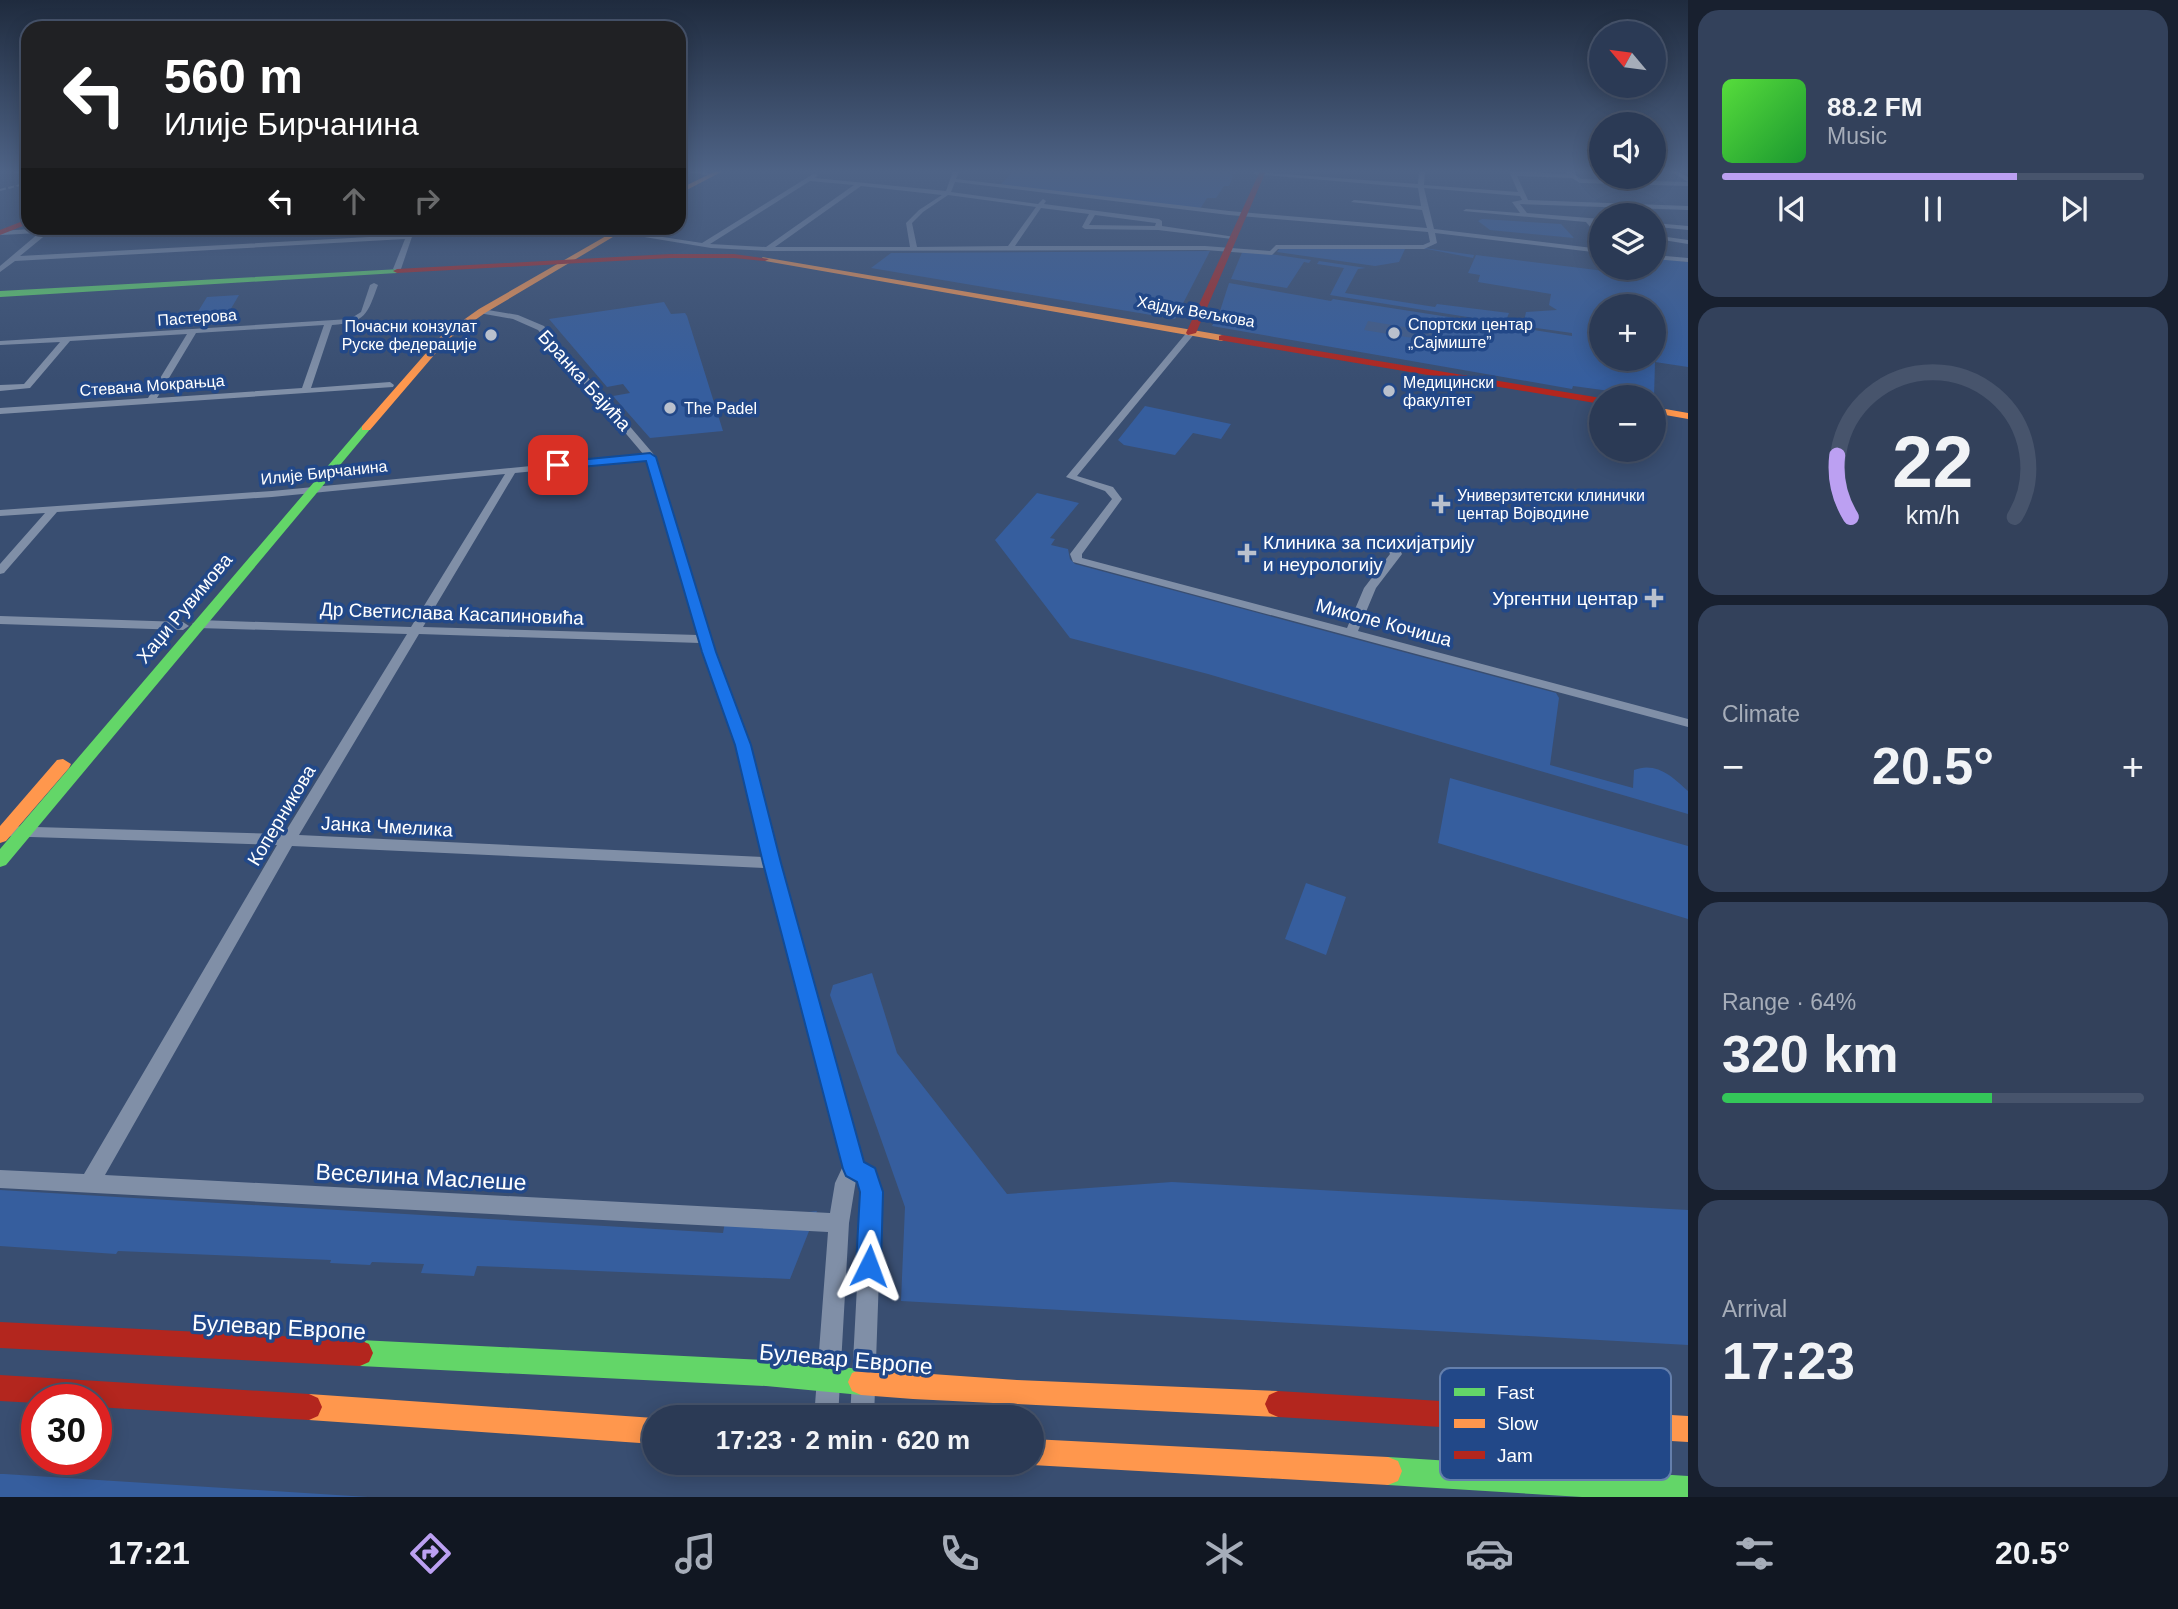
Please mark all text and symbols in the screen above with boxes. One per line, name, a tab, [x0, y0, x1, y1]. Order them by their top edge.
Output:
north arrow	[1589, 21, 1666, 98]
map controls	[1589, 21, 1666, 462]
icon: left	[49, 49, 140, 140]
text: 560 m	[164, 49, 303, 103]
text: 88.2 FM	[1827, 92, 1922, 122]
text: Илије Бирчанина	[164, 106, 419, 142]
button: sound	[1589, 112, 1666, 189]
text: Music	[1827, 123, 1887, 149]
icon: left	[262, 182, 300, 220]
icon: ahead	[335, 182, 373, 220]
icon: right	[408, 182, 446, 220]
icon: previous	[1773, 190, 1811, 228]
icon: pause	[1914, 190, 1952, 228]
icon: next	[2055, 190, 2093, 228]
button: layers	[1589, 203, 1666, 280]
street label: Хајдук Вељкова	[1136, 293, 1256, 330]
button: +	[1589, 294, 1666, 371]
street label: Пастерова	[157, 306, 237, 329]
place label: Спортски центар „Сајмиште”	[1408, 316, 1533, 351]
place label: Почасни конзулат Руске федерације	[342, 318, 478, 353]
marker: Спортски центар „Сајмиште”	[1386, 325, 1402, 341]
street label: Бранка Бајића	[534, 326, 635, 435]
marker: Почасни конзулат Руске федерације	[483, 327, 499, 343]
street label: Стевана Мокрањца	[79, 372, 225, 399]
place label: Медицински факултет	[1403, 374, 1494, 409]
marker: Медицински факултет	[1381, 383, 1397, 399]
button: −	[1589, 385, 1666, 462]
marker: The Padel	[662, 400, 678, 416]
place label: The Padel	[684, 400, 757, 417]
text: 22	[1893, 422, 1973, 503]
pin	[528, 435, 588, 495]
icon: arrive	[539, 446, 577, 484]
street label: Илије Бирчанина	[260, 457, 388, 488]
place label: Универзитетски клинички центар Војводине	[1457, 487, 1645, 522]
marker: Универзитетски клинички центар Војводине	[1431, 494, 1451, 514]
text: km/h	[1906, 501, 1960, 529]
place label: Клиника за психијатрију и неурологију	[1263, 532, 1475, 575]
marker: Клиника за психијатрију и неурологију	[1237, 543, 1257, 563]
street label: Хаџи Рувимова	[132, 549, 237, 667]
place label: Ургентни центар	[1492, 588, 1638, 609]
marker: Ургентни центар	[1644, 588, 1664, 608]
street label: Миколе Кочиша	[1314, 594, 1454, 651]
street label: Др Светислава Касапиновића	[320, 598, 585, 629]
text: Climate	[1722, 701, 1800, 727]
text: 20.5°	[1872, 737, 1994, 795]
text: −	[1722, 746, 1744, 788]
text: +	[2122, 746, 2144, 788]
street label: Коперникова	[243, 761, 320, 869]
street label: Јанка Чмелика	[321, 813, 454, 840]
text: Range · 64%	[1722, 989, 1856, 1015]
text: 320 km	[1722, 1025, 1898, 1083]
street label: Веселина Маслеше	[315, 1158, 527, 1196]
position arrow	[832, 1229, 906, 1303]
text: Arrival	[1722, 1296, 1787, 1322]
street label: Булевар Европе	[191, 1309, 367, 1345]
text: 17:23	[1722, 1332, 1855, 1390]
street label: Булевар Европе	[758, 1338, 934, 1380]
legend	[1440, 1368, 1671, 1480]
text: Fast	[1497, 1382, 1535, 1403]
speed limit sign: 30	[21, 1384, 112, 1475]
text: Slow	[1497, 1413, 1538, 1434]
text: 17:23 · 2 min · 620 m	[716, 1425, 970, 1455]
text: Jam	[1497, 1445, 1533, 1466]
icon: directions	[406, 1529, 455, 1578]
icon: music	[671, 1529, 720, 1578]
icon: phone	[935, 1529, 984, 1578]
icon: climate	[1200, 1529, 1249, 1578]
icon: car	[1465, 1529, 1514, 1578]
icon: filters	[1730, 1529, 1779, 1578]
text: 17:21	[108, 1535, 190, 1571]
text: 20.5°	[1995, 1535, 2070, 1571]

